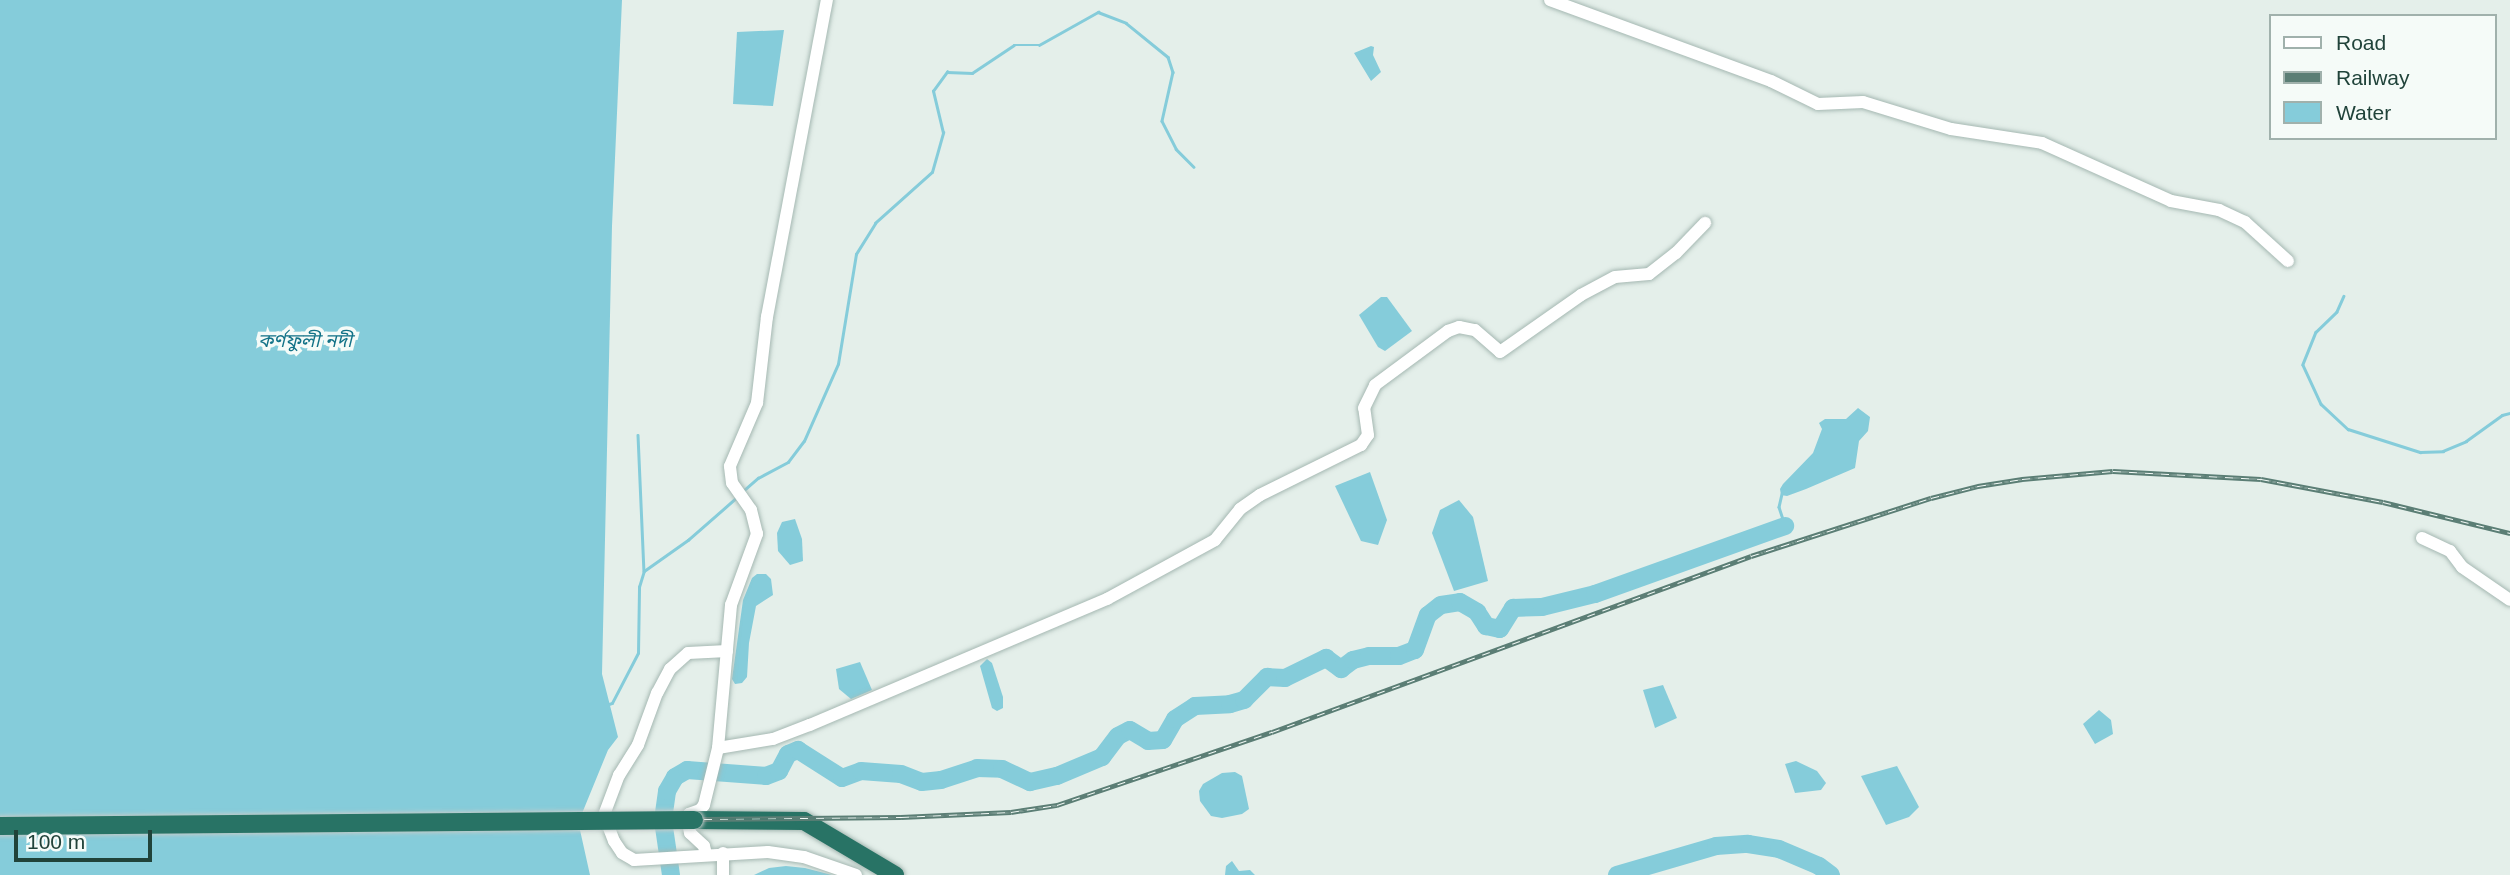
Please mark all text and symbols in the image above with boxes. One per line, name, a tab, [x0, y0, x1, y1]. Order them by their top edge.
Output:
legend	[2268, 14, 2496, 140]
text: Road	[2336, 31, 2386, 54]
text: Railway	[2336, 66, 2410, 89]
text: Water	[2336, 101, 2391, 124]
water label: কর্ণফুলী নদী	[258, 330, 352, 352]
scale bar	[18, 816, 156, 860]
text: 100 m	[27, 830, 85, 853]

